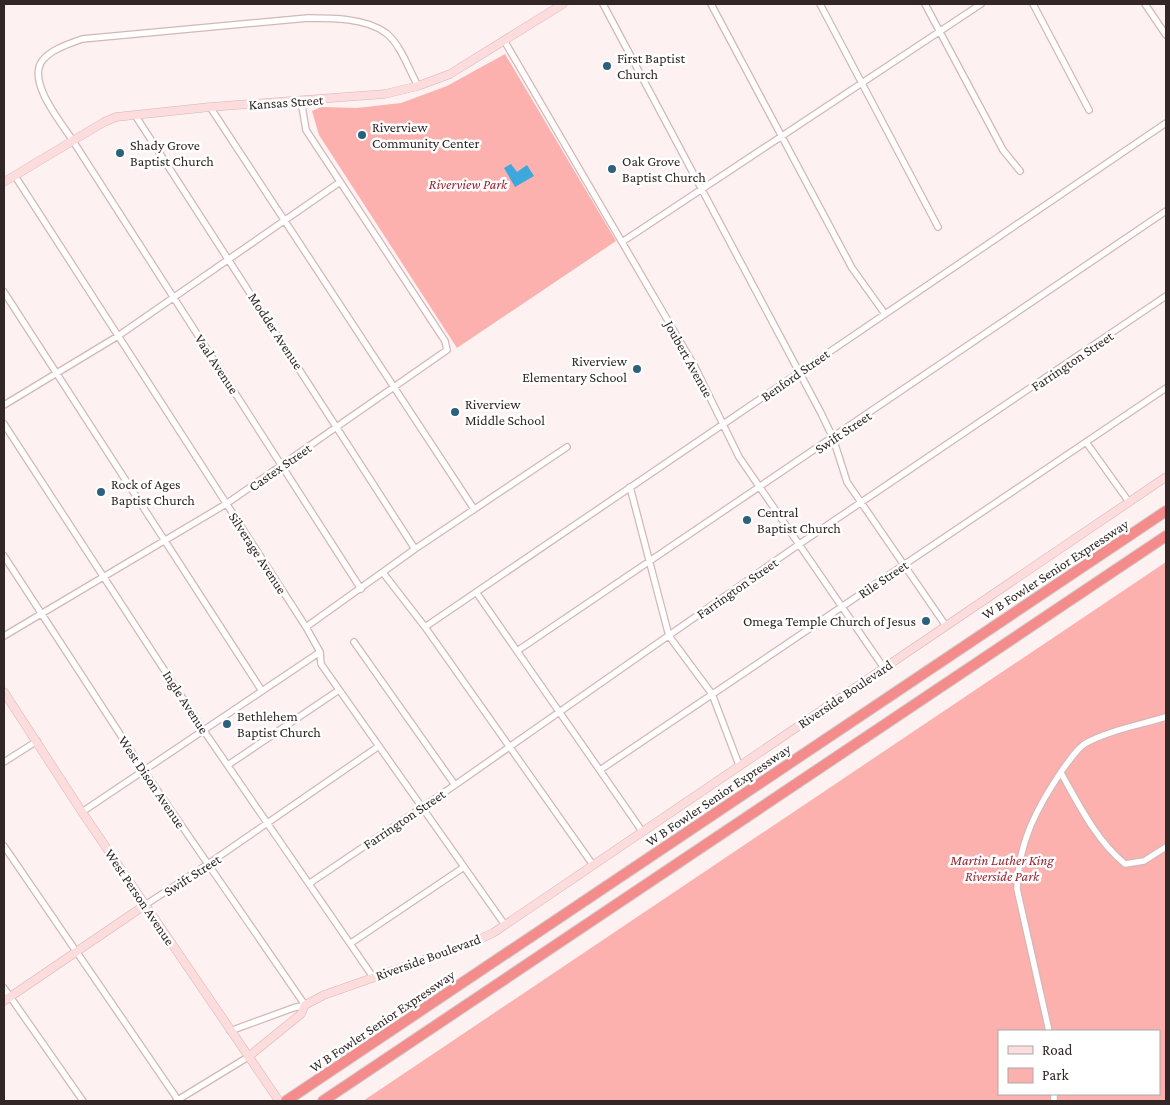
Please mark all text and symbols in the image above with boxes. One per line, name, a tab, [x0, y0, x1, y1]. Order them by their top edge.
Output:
place label: First Baptist Church	[617, 50, 685, 82]
marker: First Baptist Church	[601, 60, 613, 72]
street label: Kansas Street	[248, 91, 324, 113]
place label: Riverview Community Center	[372, 119, 479, 151]
marker: Riverview Community Center	[356, 129, 368, 141]
place label: Shady Grove Baptist Church	[130, 137, 214, 169]
marker: Shady Grove Baptist Church	[114, 147, 126, 159]
place label: Oak Grove Baptist Church	[622, 153, 706, 185]
marker: Oak Grove Baptist Church	[606, 163, 618, 175]
park label: Riverview Park	[429, 176, 508, 192]
street label: Modder Avenue	[245, 290, 307, 372]
street label: Joubert Avenue	[660, 316, 717, 400]
street label: Farrington Street	[1028, 327, 1116, 394]
street label: Vaal Avenue	[192, 331, 242, 397]
street label: Benford Street	[758, 345, 833, 404]
place label: Riverview Elementary School	[522, 353, 628, 385]
marker: Riverview Elementary School	[631, 363, 643, 375]
place label: Riverview Middle School	[465, 396, 545, 428]
marker: Riverview Middle School	[449, 406, 461, 418]
street label: Swift Street	[812, 407, 875, 457]
street label: Castex Street	[246, 439, 315, 494]
place label: Rock of Ages Baptist Church	[111, 476, 195, 508]
marker: Rock of Ages Baptist Church	[95, 486, 107, 498]
place label: Central Baptist Church	[757, 504, 841, 536]
street label: Silverage Avenue	[226, 509, 290, 597]
marker: Central Baptist Church	[741, 514, 753, 526]
street label: W B Fowler Senior Expressway	[979, 515, 1132, 622]
street label: Farrington Street	[693, 554, 781, 622]
street label: Rile Street	[855, 556, 911, 601]
place label: Omega Temple Church of Jesus	[743, 613, 916, 629]
marker: Omega Temple Church of Jesus	[920, 615, 932, 627]
street label: Riverside Boulevard	[795, 656, 896, 732]
street label: Ingle Avenue	[160, 667, 212, 737]
place label: Bethlehem Baptist Church	[237, 708, 321, 740]
marker: Bethlehem Baptist Church	[221, 718, 233, 730]
street label: West Dison Avenue	[115, 733, 189, 831]
street label: W B Fowler Senior Expressway	[642, 740, 794, 850]
street label: Farrington Street	[360, 785, 448, 852]
street label: West Person Avenue	[102, 846, 178, 948]
street label: Swift Street	[161, 851, 224, 899]
park label: Martin Luther King Riverside Park	[949, 852, 1054, 884]
street label: Riverside Boulevard	[373, 930, 483, 983]
street label: W B Fowler Senior Expressway	[306, 966, 458, 1076]
legend	[998, 1030, 1160, 1095]
text: Road	[1042, 1042, 1073, 1058]
text: Park	[1042, 1067, 1069, 1083]

